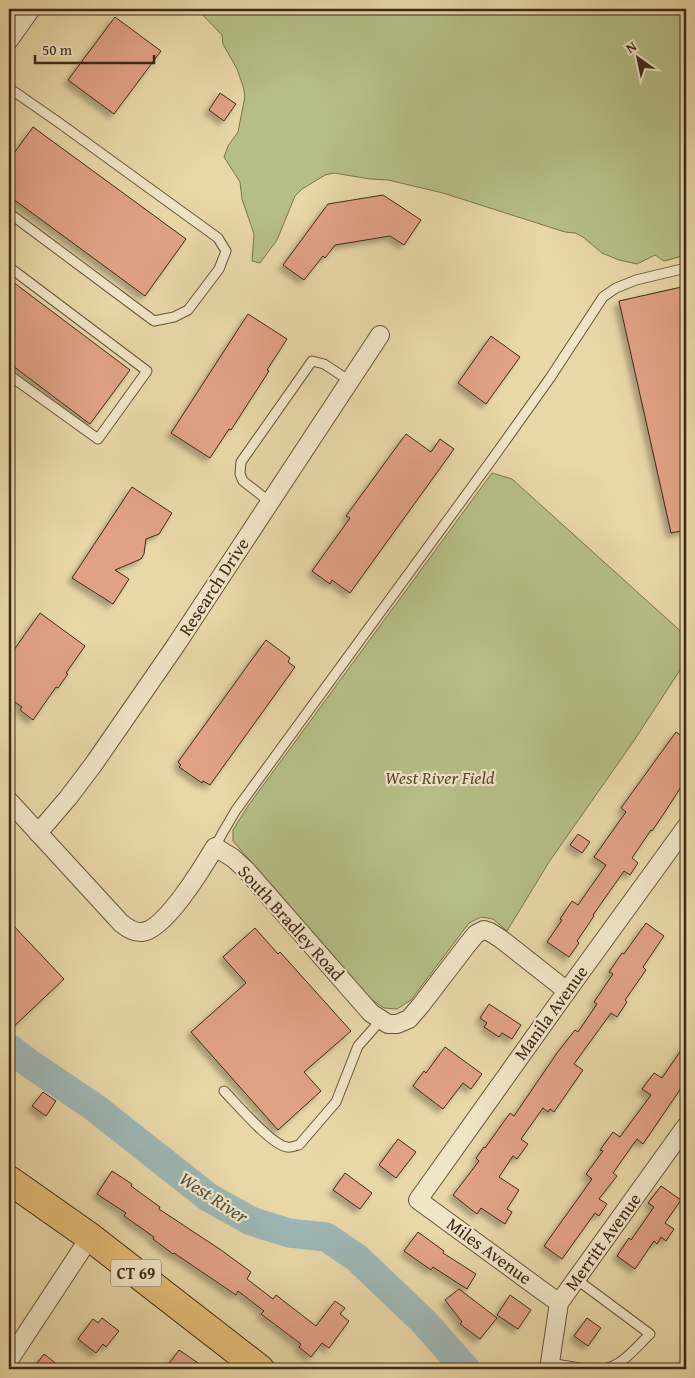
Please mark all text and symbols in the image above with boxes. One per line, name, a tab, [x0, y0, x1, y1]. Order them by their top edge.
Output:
scale bar	[35, 32, 154, 64]
north arrow	[612, 32, 662, 82]
text: N	[622, 36, 641, 58]
text: 50 m	[42, 39, 73, 60]
street label: Research Drive	[172, 532, 255, 641]
park label: West River Field	[385, 764, 495, 791]
street label: South Bradley Road	[232, 859, 351, 987]
street label: Manila Avenue	[507, 960, 594, 1066]
water label: West River	[174, 1164, 255, 1230]
street label: Merritt Avenue	[558, 1187, 647, 1296]
street label: Miles Avenue	[441, 1210, 538, 1291]
road number: CT 69	[111, 1260, 161, 1286]

